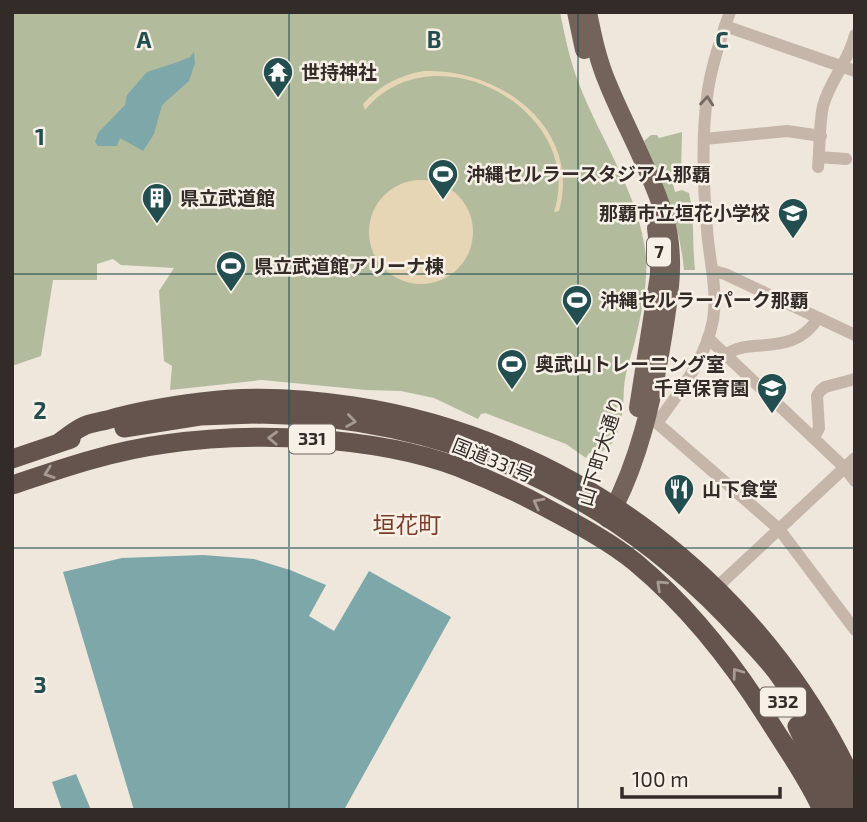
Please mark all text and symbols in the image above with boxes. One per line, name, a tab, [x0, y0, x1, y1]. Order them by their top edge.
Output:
text: A	[136, 25, 152, 53]
text: B	[427, 25, 441, 53]
text: C	[715, 25, 729, 53]
temple icon: 世持神社	[261, 55, 295, 99]
place label: 世持神社	[301, 60, 377, 83]
one-way arrow	[699, 96, 714, 107]
text: 1	[35, 122, 45, 150]
sports icon: 沖縄セルラースタジアム那覇	[426, 157, 460, 201]
place label: 沖縄セルラースタジアム那覇	[466, 162, 711, 185]
building icon: 県立武道館	[140, 181, 174, 225]
place label: 県立武道館	[180, 186, 275, 209]
school or university icon: 那覇市立垣花小学校	[776, 196, 810, 240]
place label: 那覇市立垣花小学校	[599, 201, 770, 224]
road number: 7	[647, 238, 671, 266]
sports icon: 県立武道館アリーナ棟	[214, 249, 248, 293]
place label: 県立武道館アリーナ棟	[254, 254, 444, 277]
sports icon: 沖縄セルラーパーク那覇	[560, 283, 594, 327]
place label: 沖縄セルラーパーク那覇	[600, 288, 809, 311]
sports icon: 奥武山トレーニング室	[495, 347, 529, 391]
place label: 奥武山トレーニング室	[535, 352, 725, 375]
school or university icon: 千草保育園	[755, 371, 789, 415]
place label: 千草保育園	[654, 376, 749, 399]
street label: 山下町大通り	[573, 393, 628, 509]
text: 2	[33, 396, 47, 424]
one-way arrow	[345, 413, 357, 428]
road number: 331	[289, 424, 335, 454]
one-way arrow	[267, 430, 277, 446]
street label: 国道331号	[449, 433, 537, 486]
one-way arrow	[43, 465, 56, 479]
restaurant icon: 山下食堂	[662, 472, 696, 516]
place label: 山下食堂	[702, 477, 778, 500]
one-way arrow	[533, 498, 545, 511]
district label: 垣花町	[373, 510, 442, 538]
one-way arrow	[656, 581, 669, 594]
one-way arrow	[733, 668, 745, 681]
text: 3	[33, 670, 47, 698]
road number: 332	[760, 688, 806, 716]
scale bar	[622, 756, 780, 800]
text: 100 m	[632, 766, 689, 791]

